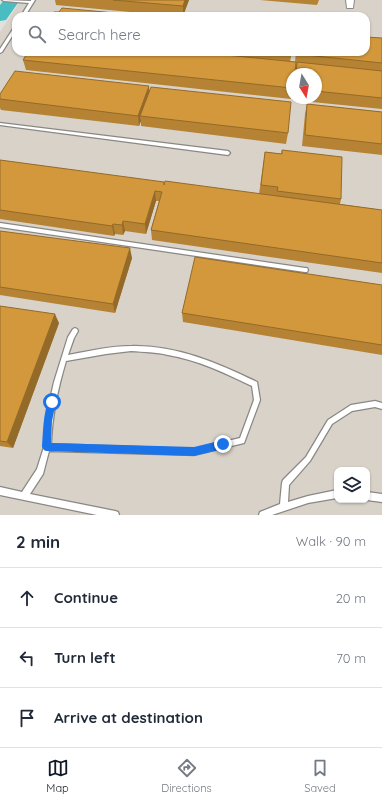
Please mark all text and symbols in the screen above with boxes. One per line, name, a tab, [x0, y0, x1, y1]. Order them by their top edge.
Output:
search box	[12, 12, 370, 56]
icon: search	[26, 23, 48, 45]
text: Search here	[58, 25, 141, 44]
north arrow	[286, 68, 322, 104]
route start	[43, 393, 61, 411]
route end	[214, 435, 232, 453]
map controls	[334, 467, 370, 503]
button: layers	[334, 467, 370, 503]
text: 2 min	[16, 531, 60, 552]
text: Walk · 90 m	[296, 533, 366, 549]
icon: ahead	[16, 587, 38, 609]
text: Continue	[54, 588, 118, 607]
text: 20 m	[336, 590, 366, 606]
icon: left	[16, 647, 38, 669]
text: Turn left	[54, 648, 116, 667]
text: 70 m	[336, 650, 366, 666]
icon: arrive	[16, 707, 38, 729]
text: Arrive at destination	[54, 708, 203, 727]
tab: Map	[46, 757, 69, 795]
tab: Directions	[161, 757, 212, 795]
tab: Saved	[304, 757, 336, 795]

